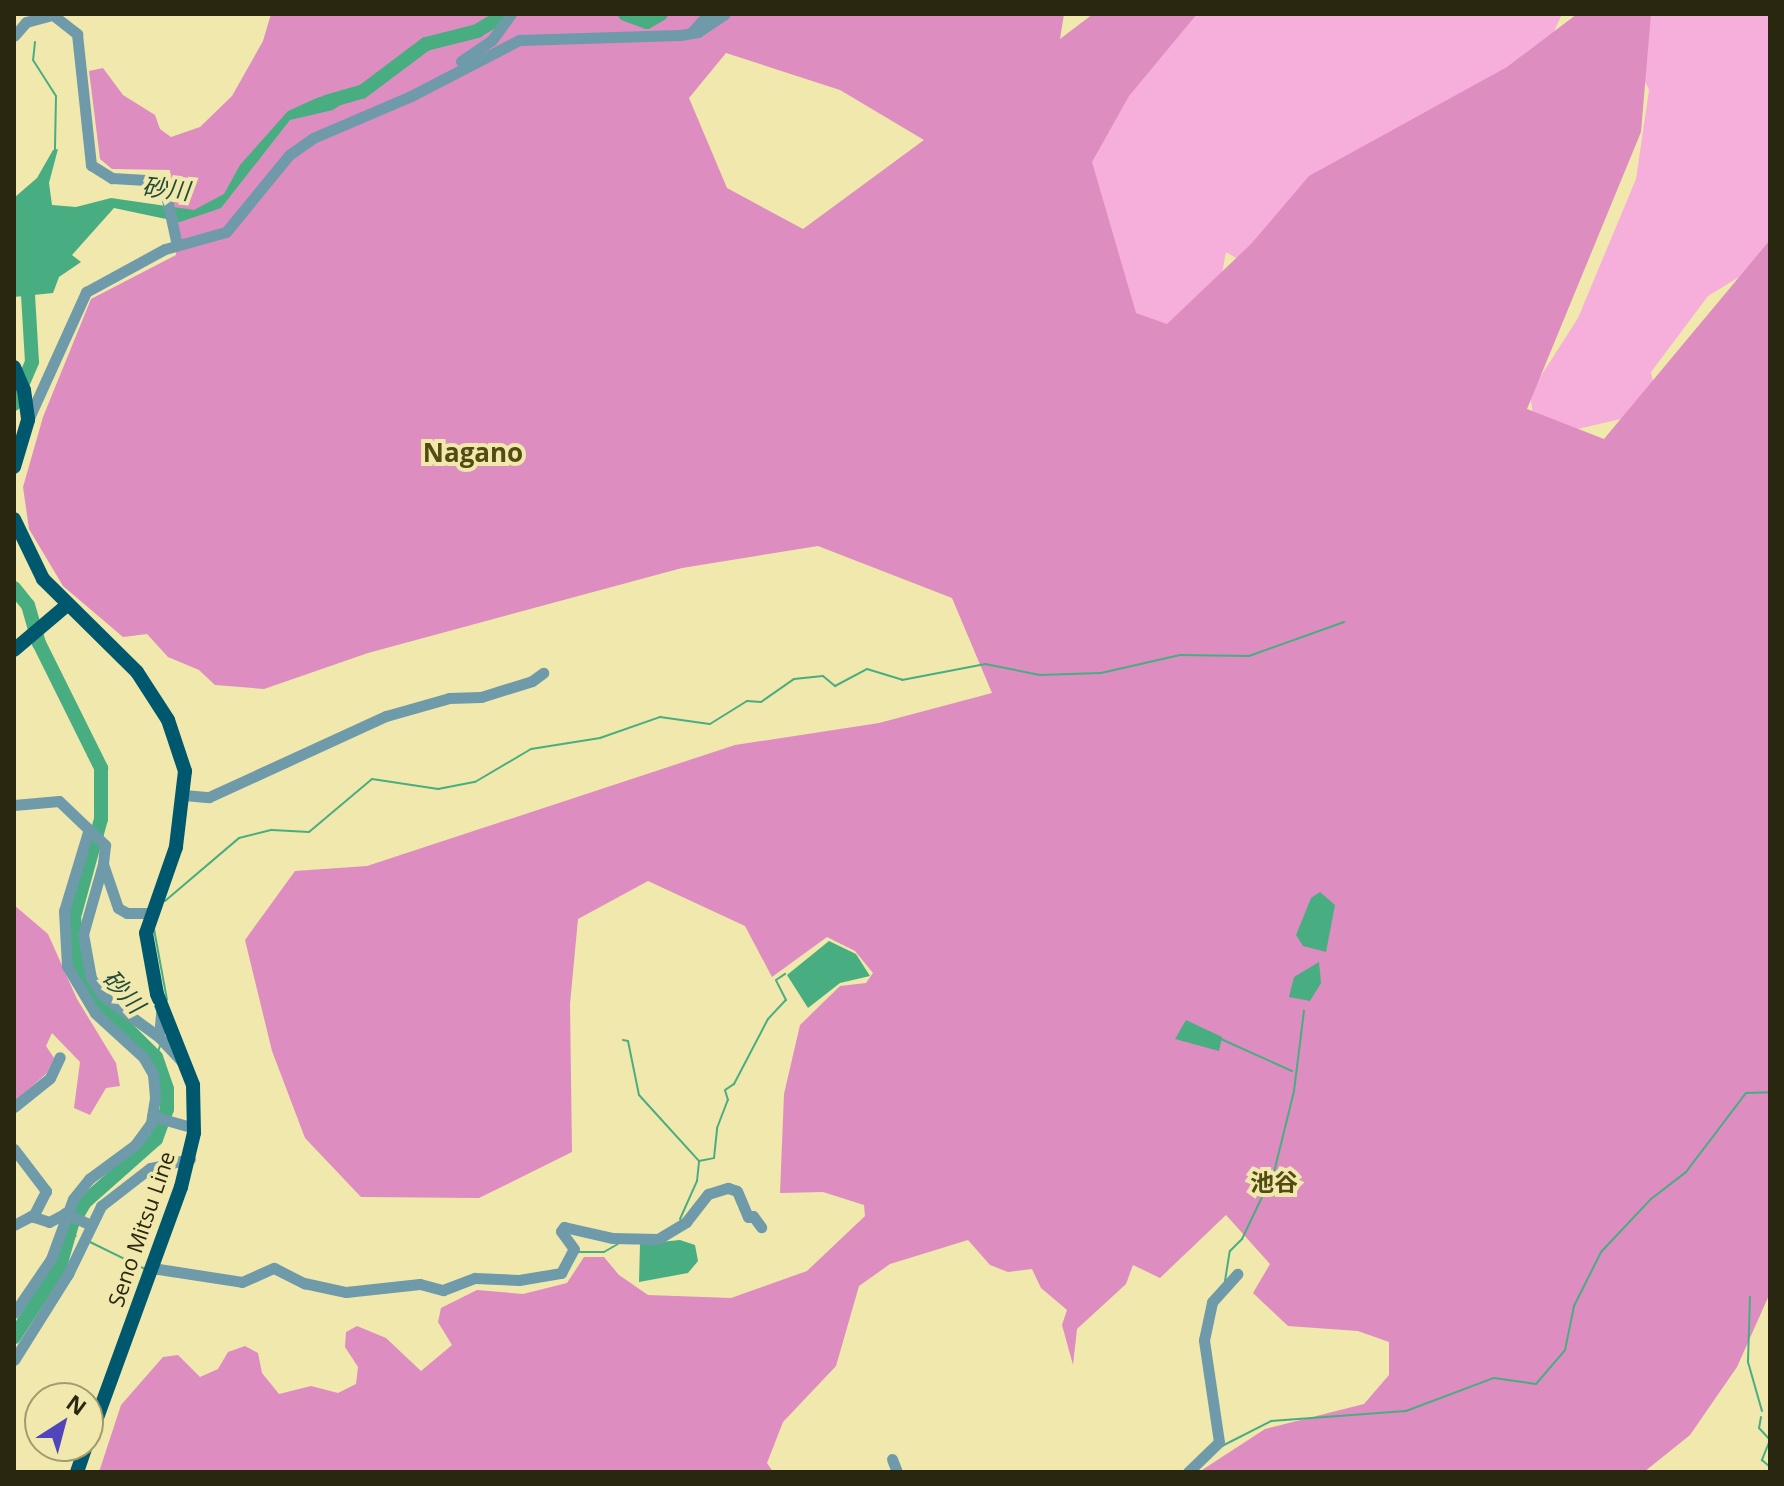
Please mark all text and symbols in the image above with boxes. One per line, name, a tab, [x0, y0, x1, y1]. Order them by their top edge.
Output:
water label: 砂川	[141, 171, 191, 205]
district label: Nagano	[423, 437, 523, 469]
water label: 砂川	[97, 964, 151, 1018]
street label: Seno Mitsu Line	[102, 1148, 180, 1310]
district label: 池谷	[1250, 1168, 1298, 1196]
north arrow	[24, 1382, 104, 1462]
text: N	[61, 1387, 93, 1422]

